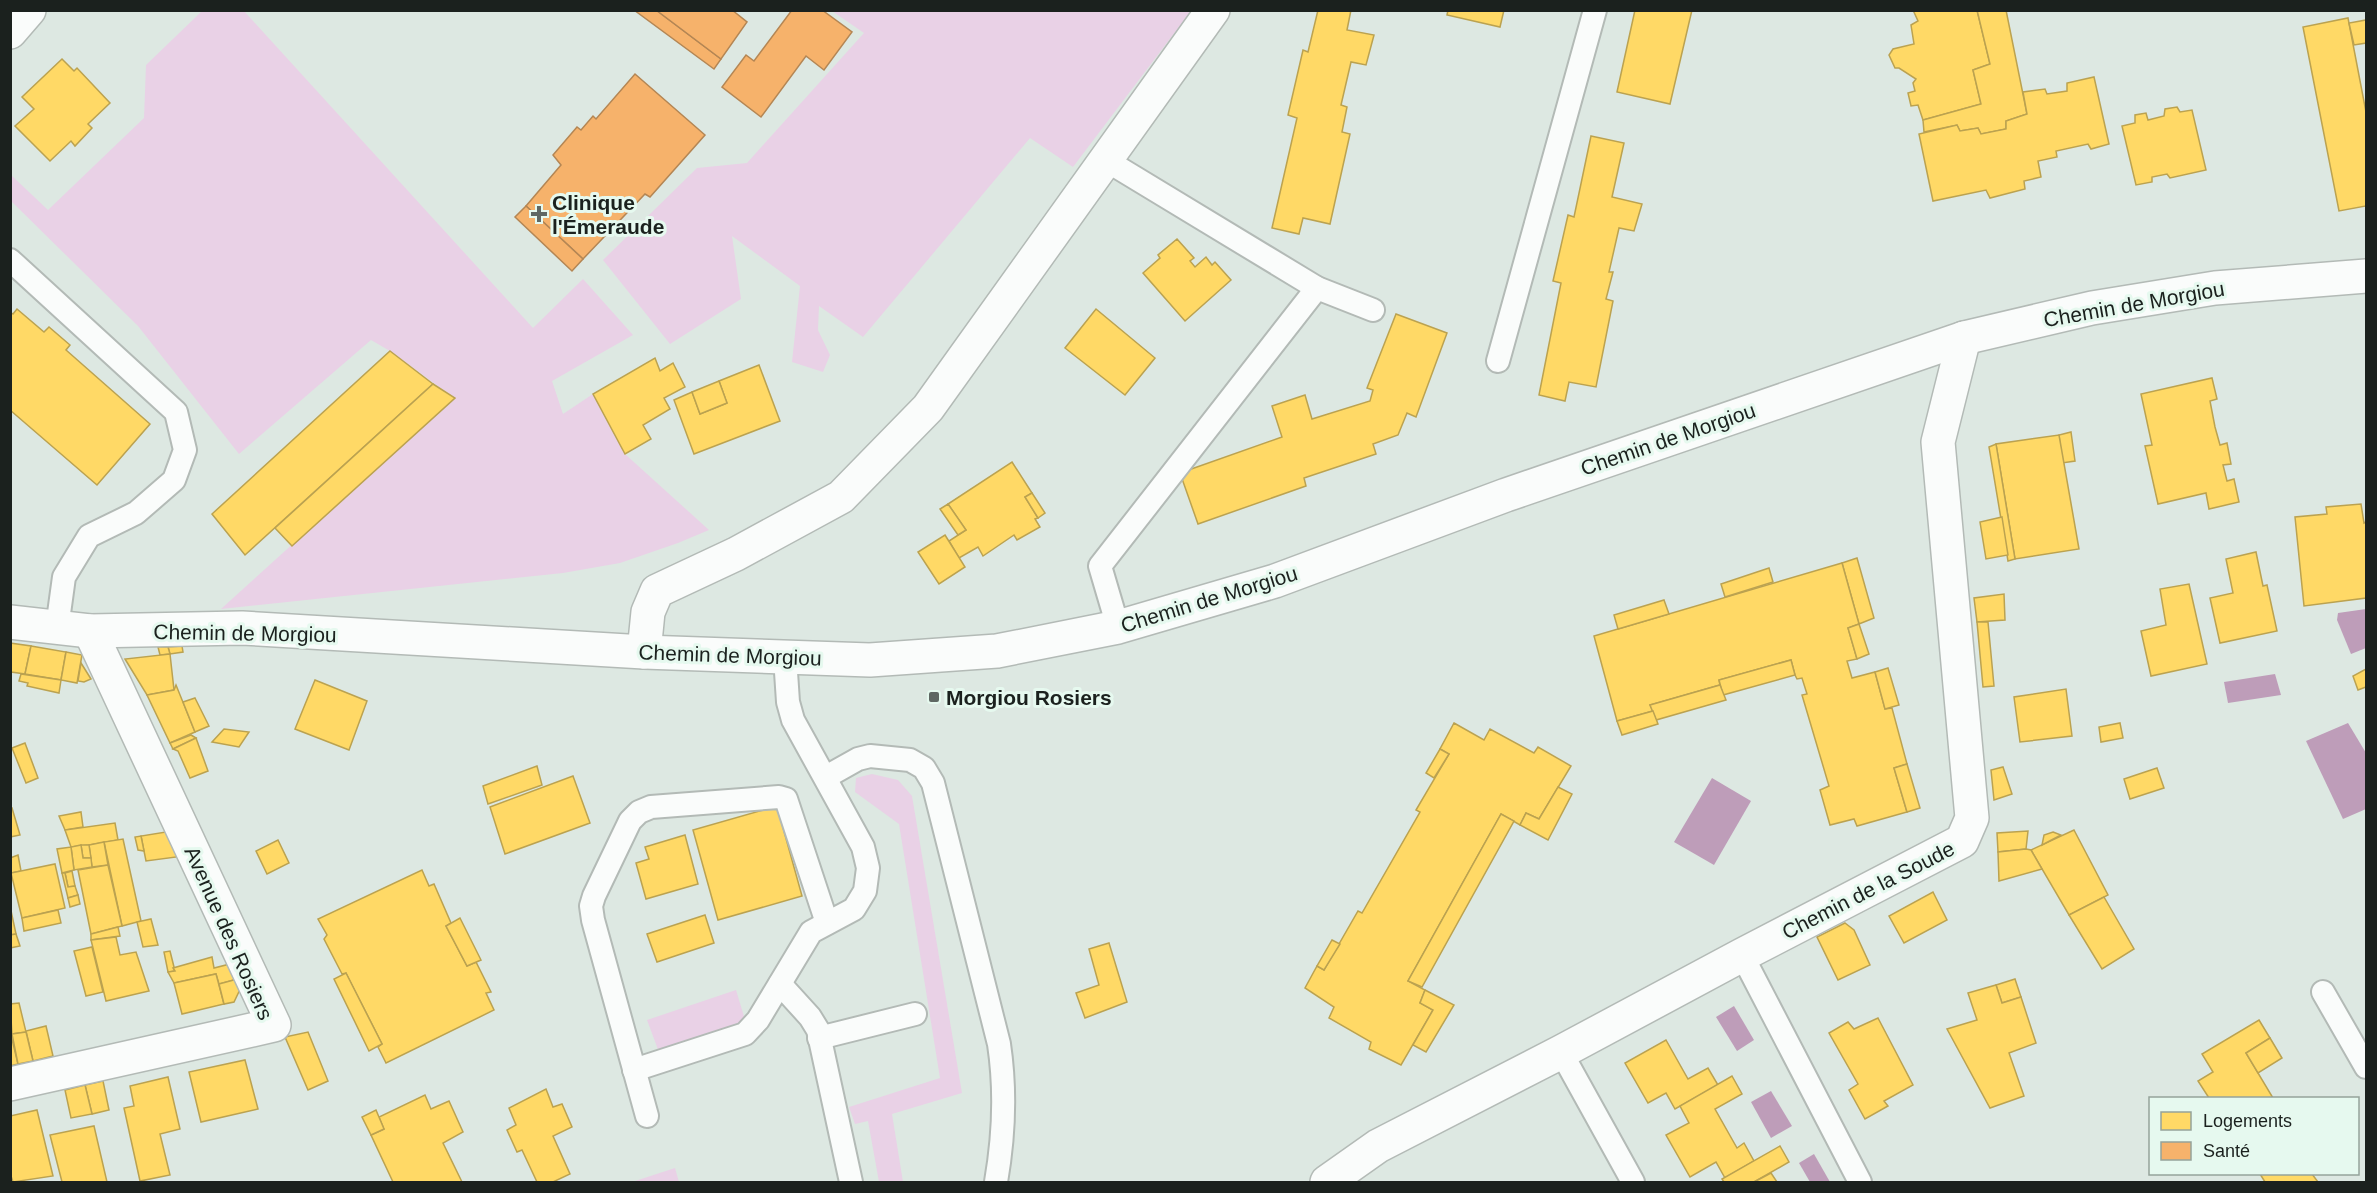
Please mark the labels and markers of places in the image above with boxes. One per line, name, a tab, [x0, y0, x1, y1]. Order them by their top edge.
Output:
place label: Clinique l'Émeraude	[552, 191, 664, 238]
marker: Clinique l'Émeraude	[530, 205, 548, 223]
place label: Morgiou Rosiers	[946, 686, 1112, 709]
marker: Morgiou Rosiers	[927, 690, 941, 704]

